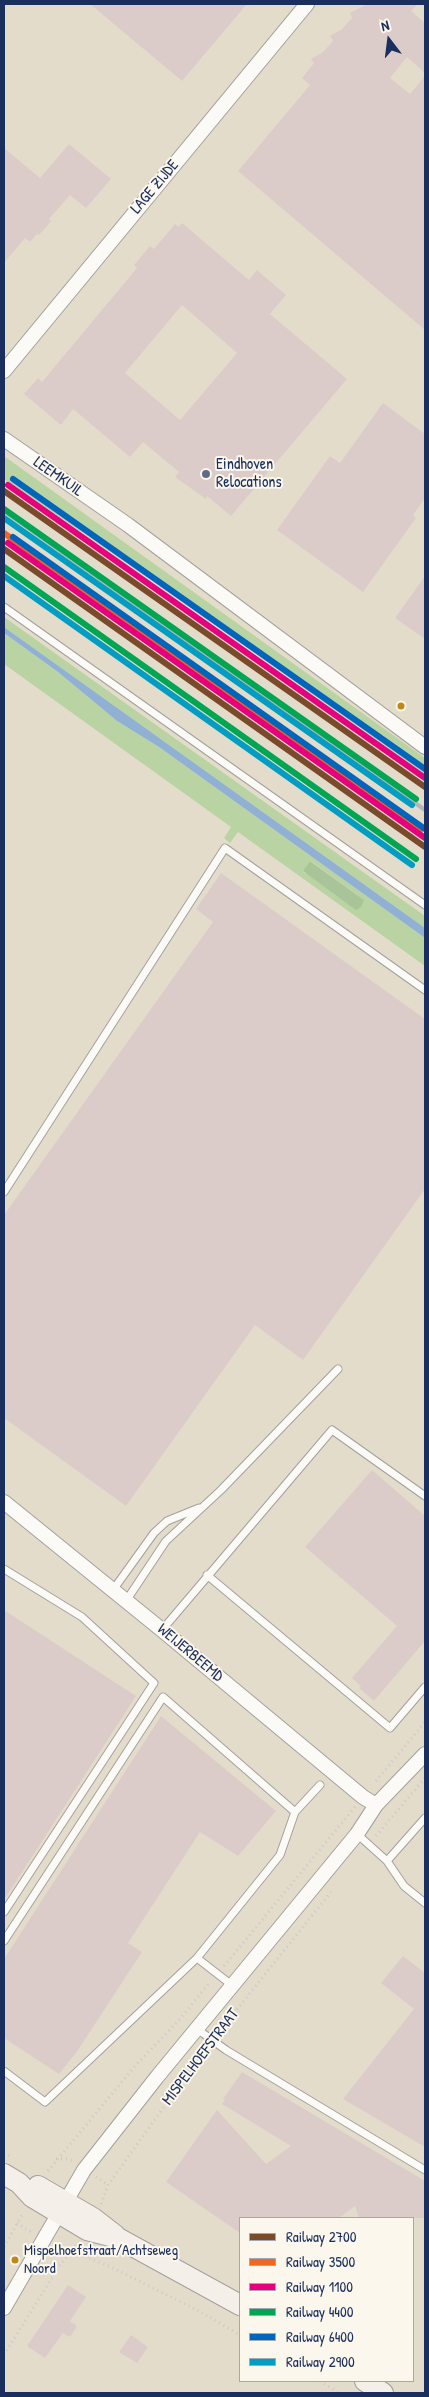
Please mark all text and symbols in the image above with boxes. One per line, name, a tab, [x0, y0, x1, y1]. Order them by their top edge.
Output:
north arrow	[364, 15, 414, 65]
text: N	[379, 15, 391, 35]
street label: LAGE ZIJDE	[127, 156, 183, 218]
street label: LEEMKUIL	[29, 453, 87, 501]
place label: Eindhoven Relocations	[216, 455, 282, 493]
marker: Eindhoven Relocations	[200, 468, 212, 480]
unlabelled marker	[396, 701, 406, 711]
street label: WEIJERBEEMD	[153, 1620, 227, 1686]
street label: MISPELHOEFSTRAAT	[158, 2005, 244, 2109]
legend	[239, 2217, 414, 2382]
text: Railway 2700	[286, 2226, 357, 2247]
place label: Mispelhoefstraat/Achtseweg Noord	[24, 2242, 178, 2277]
text: Railway 3500	[286, 2251, 355, 2272]
marker: Mispelhoefstraat/Achtseweg Noord	[10, 2255, 20, 2265]
text: Railway 1100	[286, 2276, 353, 2297]
text: Railway 4400	[286, 2301, 353, 2322]
text: Railway 6400	[286, 2326, 354, 2347]
text: Railway 2900	[286, 2351, 355, 2372]

